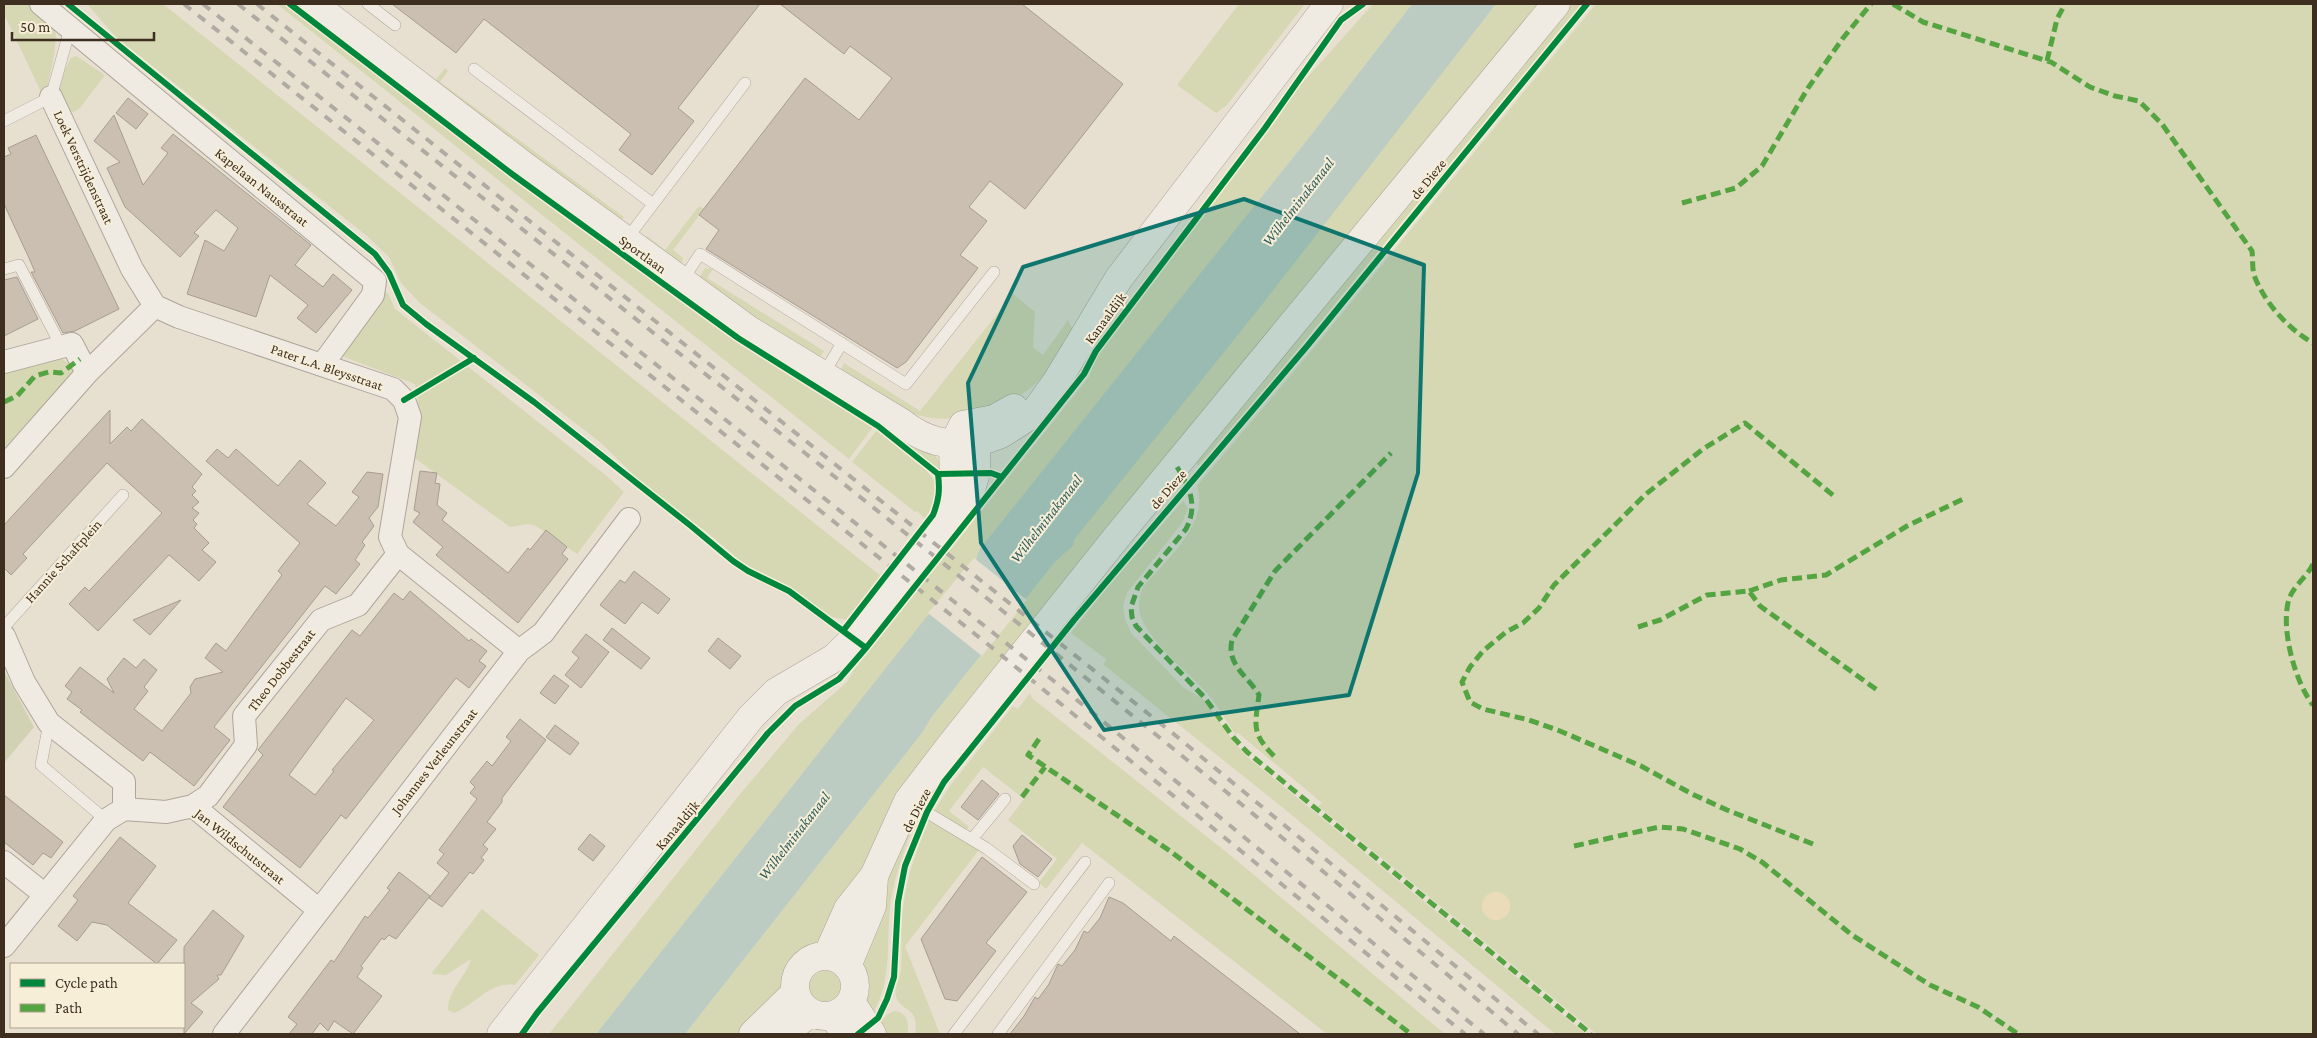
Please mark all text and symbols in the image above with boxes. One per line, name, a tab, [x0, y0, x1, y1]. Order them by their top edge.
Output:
scale bar	[12, 10, 155, 42]
text: 50 m	[20, 19, 50, 35]
street label: Loek Verstrijdenstraat	[50, 108, 118, 227]
street label: Kapelaan Nausstraat	[212, 144, 312, 230]
water label: Wilhelminakanaal	[1259, 155, 1337, 249]
street label: de Dieze	[1407, 156, 1449, 202]
street label: Sportlaan	[616, 231, 670, 277]
street label: Kanaaldijk	[1081, 289, 1130, 347]
street label: Pater L.A. Bleysstraat	[269, 340, 385, 394]
street label: de Dieze	[1146, 466, 1190, 512]
water label: Wilhelminakanaal	[1007, 472, 1085, 566]
street label: Hannie Schaftplein	[21, 516, 105, 606]
street label: Theo Dobbestraat	[244, 625, 318, 714]
street label: Johannes Verleunstraat	[386, 705, 481, 819]
street label: de Dieze	[898, 785, 934, 835]
water label: Wilhelminakanaal	[755, 789, 833, 883]
street label: Kanaaldijk	[652, 797, 703, 854]
street label: Jan Wildschutstraat	[190, 804, 289, 887]
legend	[10, 963, 185, 1028]
text: Cycle path	[55, 975, 118, 992]
text: Path	[55, 1000, 82, 1016]

